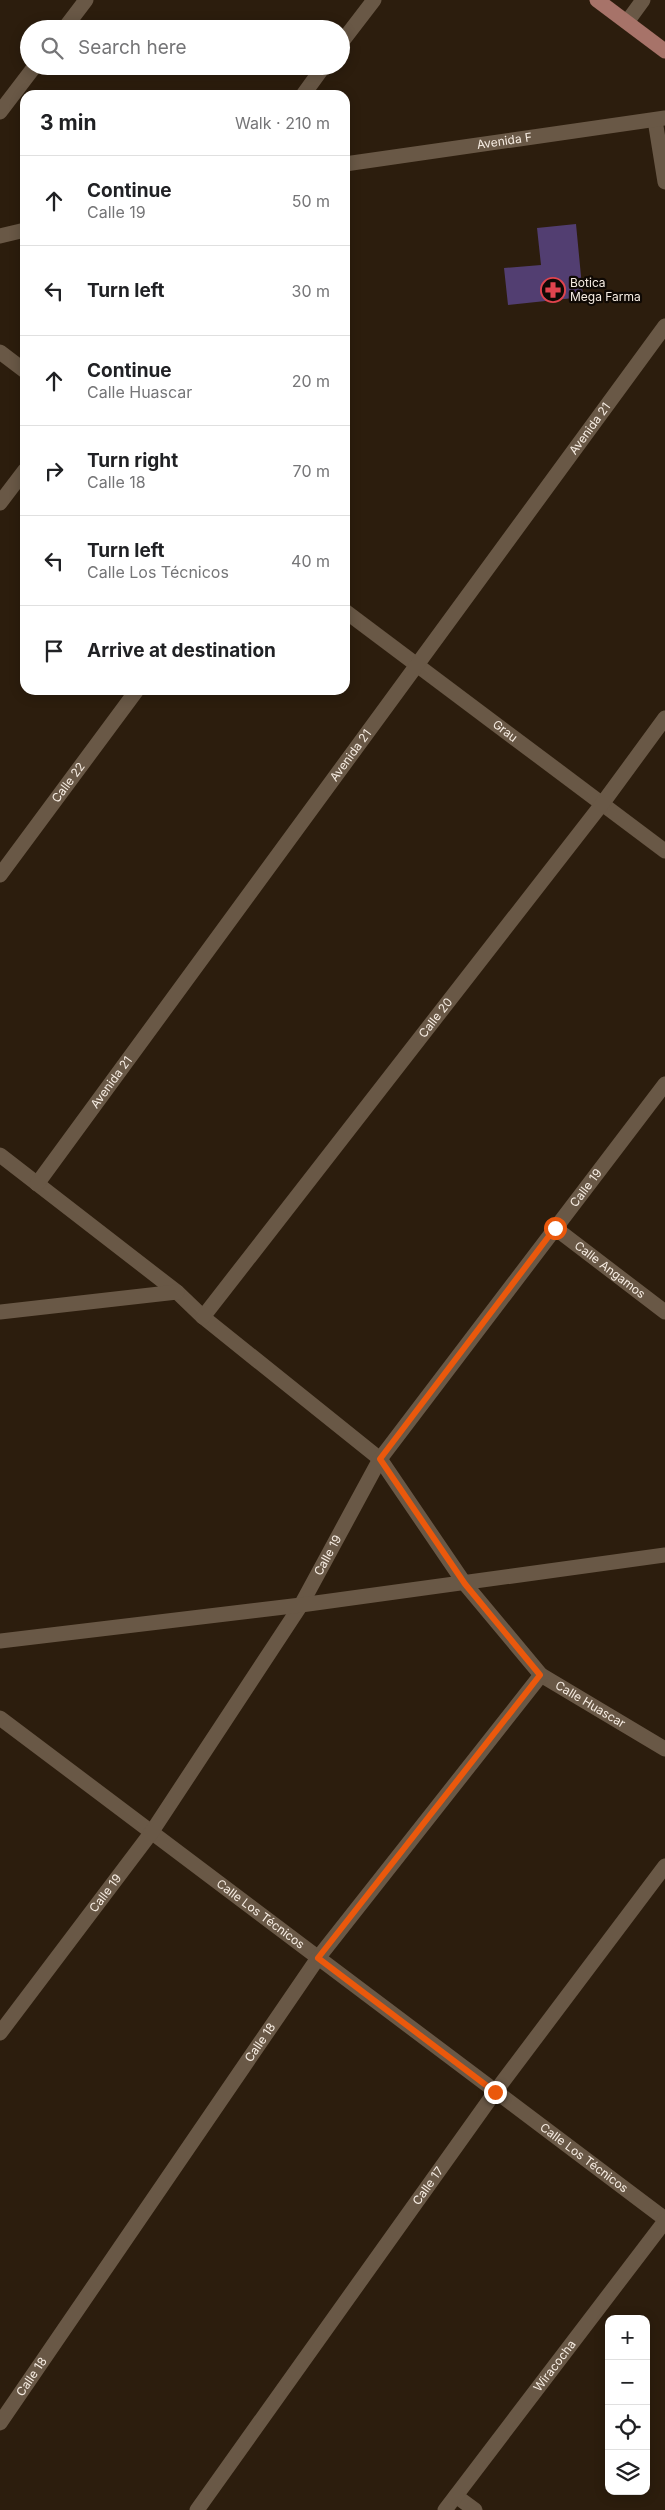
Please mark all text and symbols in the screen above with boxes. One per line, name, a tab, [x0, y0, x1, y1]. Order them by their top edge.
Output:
search box	[20, 20, 350, 75]
icon: search	[38, 34, 66, 62]
text: Search here	[78, 36, 187, 59]
text: 3 min	[40, 110, 96, 135]
text: Walk · 210 m	[235, 113, 330, 133]
street label: Avenida F	[476, 129, 533, 152]
text: Continue	[87, 179, 172, 202]
icon: ahead	[40, 187, 68, 215]
text: 50 m	[292, 191, 330, 211]
text: Calle 19	[87, 202, 146, 222]
place label: Botica Mega Farma	[570, 275, 641, 304]
icon: left	[40, 277, 68, 305]
pharmacy icon: Botica Mega Farma	[540, 277, 566, 303]
text: Turn left	[87, 279, 165, 302]
text: 30 m	[292, 281, 330, 301]
text: Continue	[87, 359, 172, 382]
icon: ahead	[40, 367, 68, 395]
text: 20 m	[292, 371, 330, 391]
text: Calle Huascar	[87, 382, 192, 402]
street label: Avenida 21	[565, 399, 613, 457]
text: Turn right	[87, 449, 178, 472]
icon: right	[40, 457, 68, 485]
text: 70 m	[293, 461, 330, 481]
text: Calle 18	[87, 472, 146, 492]
text: Turn left	[87, 539, 165, 562]
icon: left	[40, 547, 68, 575]
text: 40 m	[291, 551, 330, 571]
text: Calle Los Técnicos	[87, 562, 229, 582]
icon: arrive	[40, 637, 68, 665]
text: Arrive at destination	[87, 639, 276, 662]
street label: Grau	[490, 716, 521, 745]
street label: Avenida 21	[326, 726, 374, 784]
street label: Calle 22	[48, 759, 88, 805]
street label: Calle 20	[415, 995, 456, 1041]
street label: Avenida 21	[87, 1053, 135, 1111]
street label: Calle 19	[566, 1166, 605, 1210]
route start	[544, 1217, 567, 1240]
street label: Calle Angamos	[572, 1238, 649, 1301]
street label: Calle 19	[310, 1532, 345, 1578]
street label: Calle Huascar	[553, 1677, 629, 1731]
street label: Calle 19	[86, 1871, 124, 1915]
street label: Calle Los Técnicos	[214, 1876, 308, 1952]
street label: Calle 18	[241, 2020, 278, 2065]
route end	[484, 2081, 507, 2104]
street label: Calle Los Técnicos	[537, 2119, 631, 2195]
street label: Calle 17	[409, 2163, 446, 2208]
map controls	[605, 2315, 650, 2495]
button: +	[605, 2315, 650, 2360]
street label: Wiracocha	[530, 2337, 579, 2394]
street label: Calle 18	[13, 2354, 50, 2399]
button: −	[605, 2360, 650, 2405]
button: locate	[605, 2405, 650, 2450]
button: layers	[605, 2450, 650, 2495]

